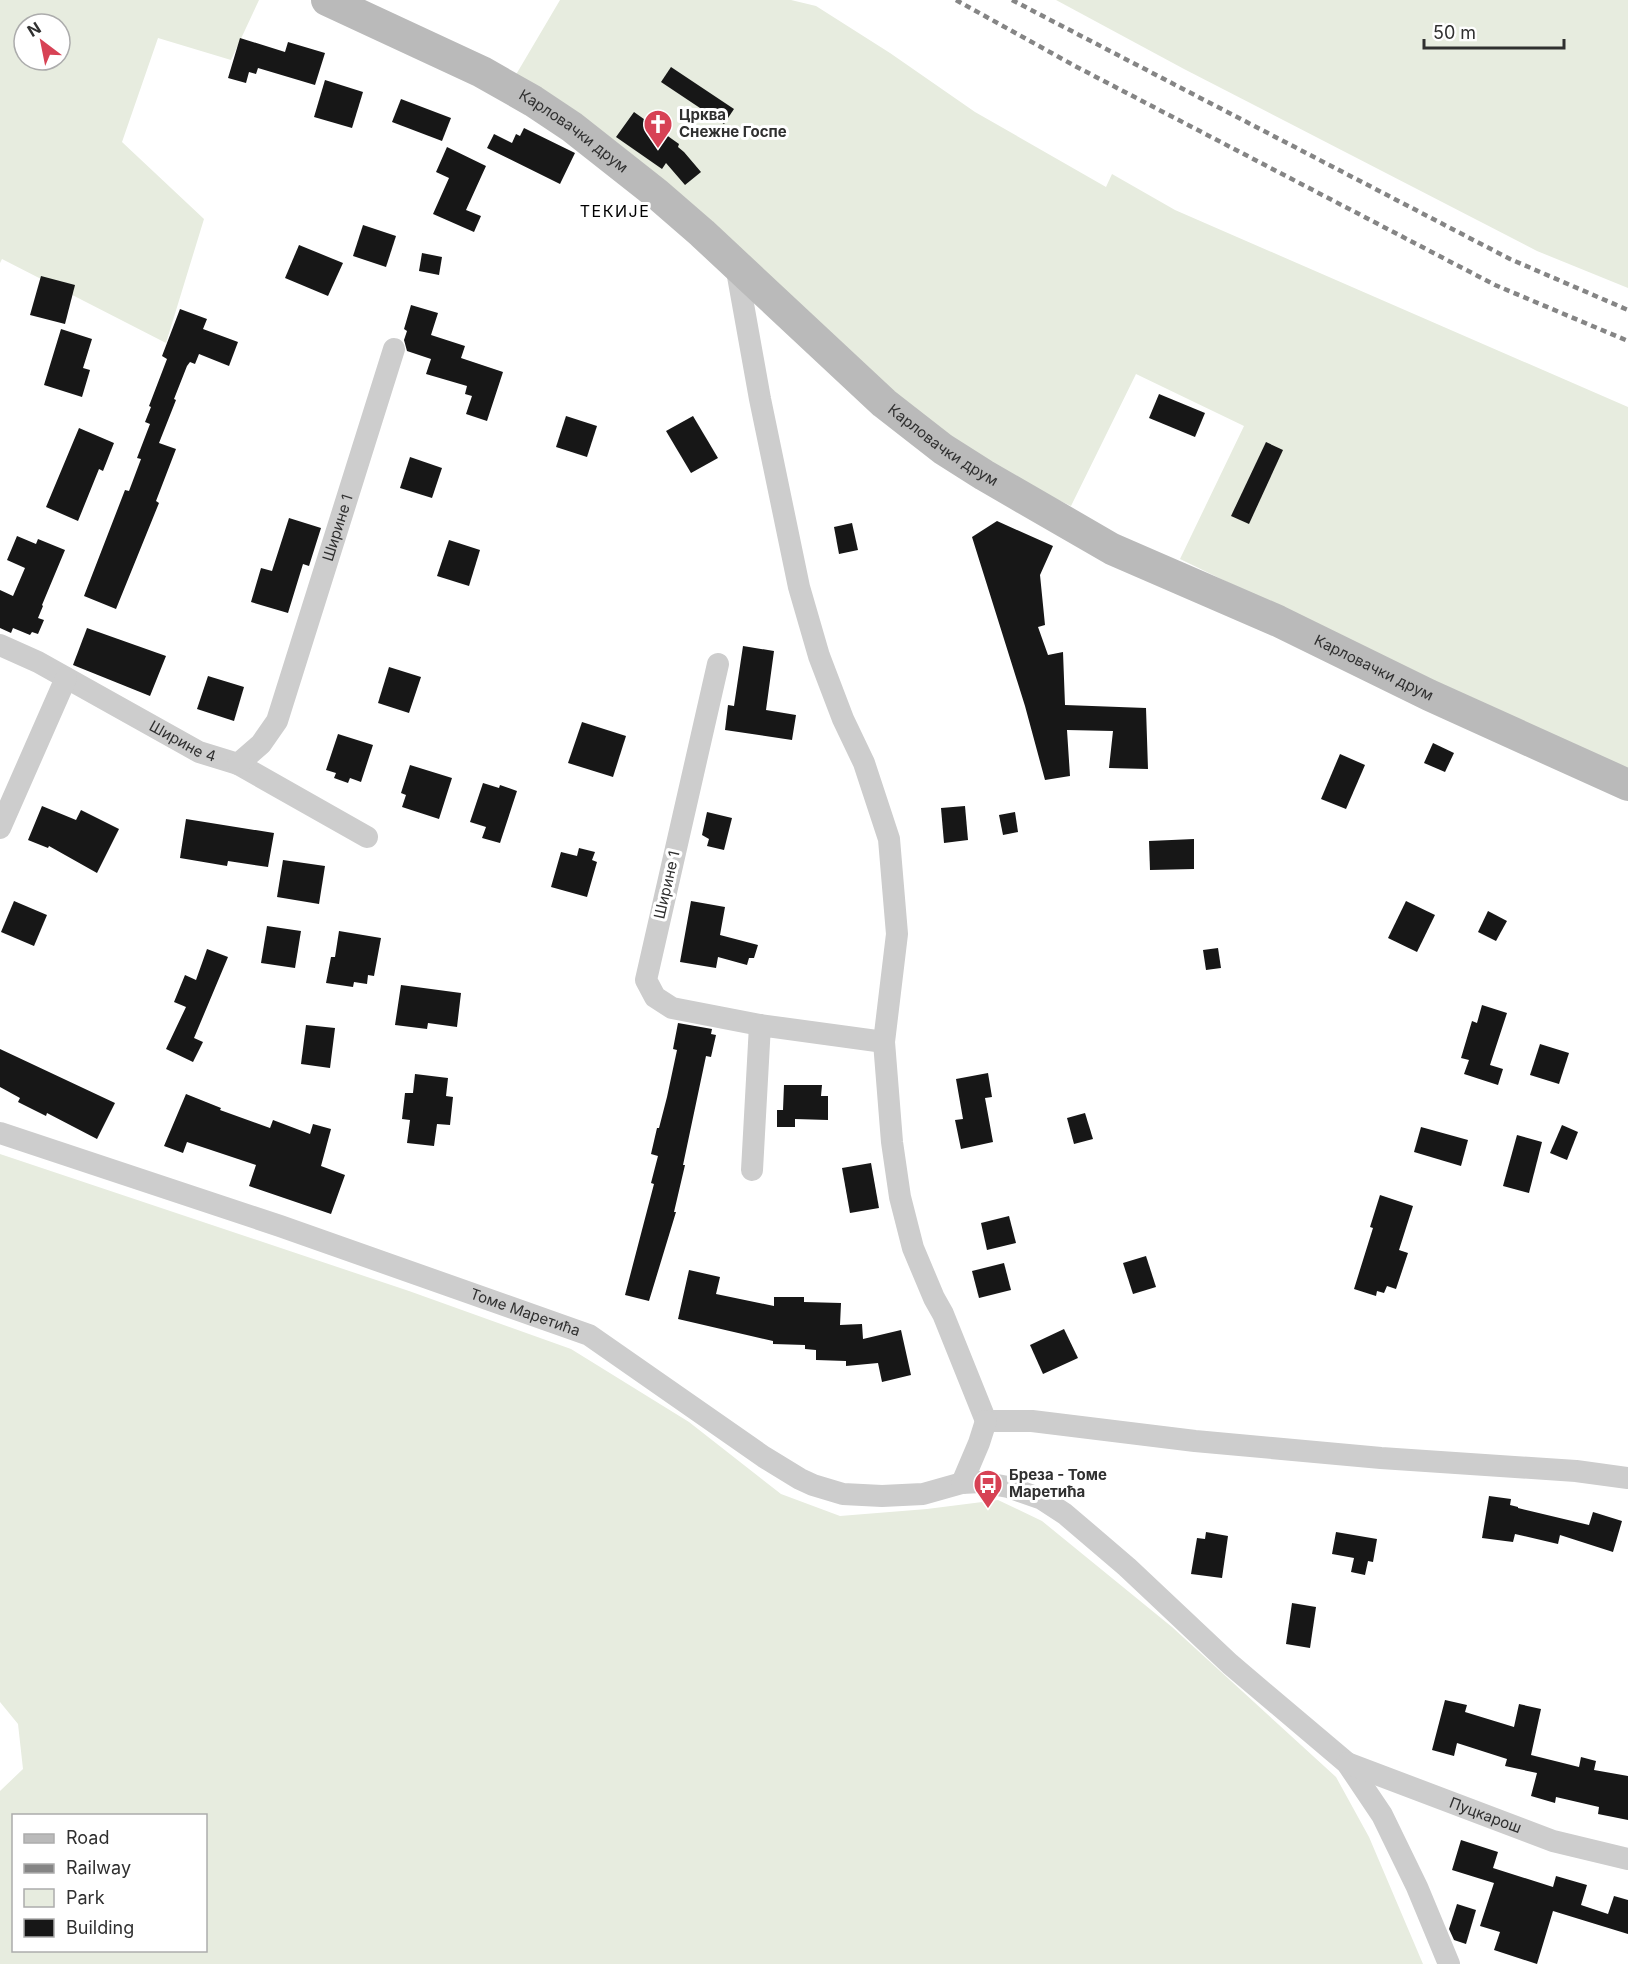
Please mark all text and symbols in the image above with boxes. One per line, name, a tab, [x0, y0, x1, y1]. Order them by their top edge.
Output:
north arrow	[12, 12, 72, 72]
scale bar	[1424, 12, 1564, 50]
text: N	[24, 18, 45, 41]
text: 50 m	[1433, 22, 1476, 43]
street label: Карловачки друм	[516, 85, 632, 177]
place label: Црква Снежне Госпе	[679, 105, 787, 141]
church icon: Црква Снежне Госпе	[642, 108, 674, 150]
district label: ТЕКИЈЕ	[580, 201, 650, 221]
street label: Карловачки друм	[884, 400, 1002, 490]
street label: Ширине 1	[318, 492, 357, 564]
street label: Карловачки друм	[1311, 630, 1437, 705]
street label: Ширине 4	[146, 716, 219, 766]
street label: Ширине 1	[649, 849, 684, 921]
street label: Томе Маретића	[468, 1284, 583, 1340]
place label: Бреза - Томе Маретића	[1009, 1465, 1107, 1501]
bus stop icon: Бреза - Томе Маретића	[972, 1468, 1004, 1510]
street label: Пуцкарош	[1447, 1793, 1524, 1837]
legend	[12, 1814, 207, 1952]
text: Road	[66, 1827, 109, 1848]
text: Railway	[66, 1857, 131, 1878]
text: Park	[66, 1887, 105, 1908]
text: Building	[66, 1917, 134, 1938]

